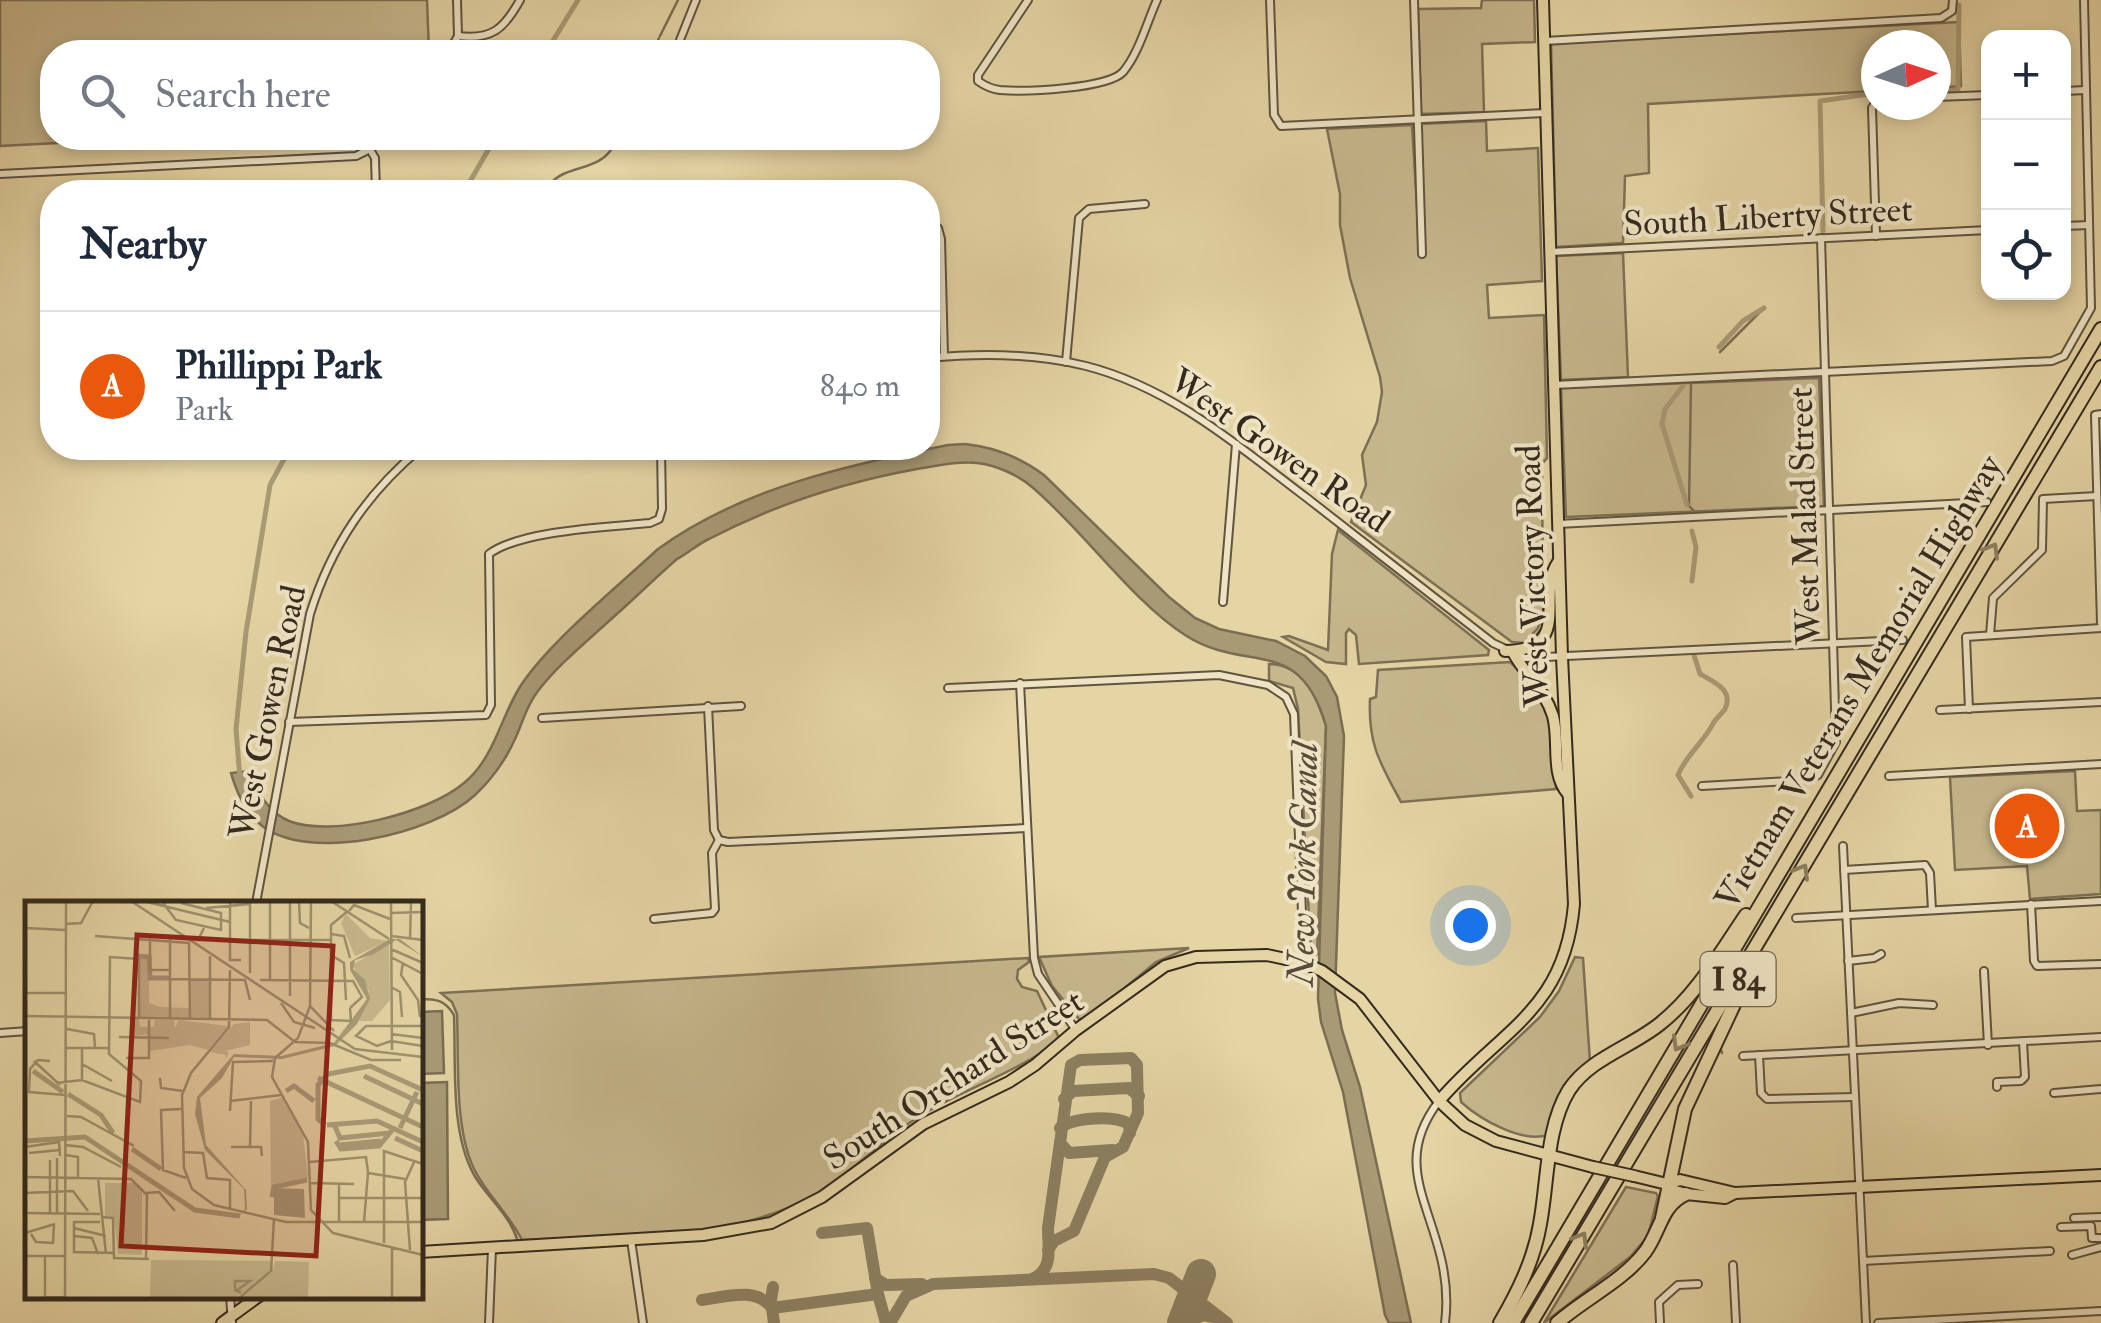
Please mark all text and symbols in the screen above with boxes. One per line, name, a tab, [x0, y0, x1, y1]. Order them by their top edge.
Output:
north arrow	[1861, 30, 1951, 120]
map controls	[1981, 30, 2071, 300]
button: +	[1981, 30, 2071, 120]
search box	[40, 40, 940, 150]
icon: search	[75, 68, 130, 123]
text: Search here	[155, 71, 331, 119]
button: −	[1981, 120, 2071, 210]
street label: South Liberty Street	[1622, 187, 1914, 247]
button: locate	[1981, 210, 2071, 300]
text: Nearby	[80, 219, 206, 271]
text: Phillippi Park	[175, 342, 382, 390]
street label: West Gowen Road	[1160, 358, 1398, 543]
text: A	[102, 366, 123, 406]
text: 840 m	[820, 366, 900, 406]
street label: West Malad Street	[1779, 386, 1832, 647]
text: Park	[175, 390, 233, 430]
street label: West Victory Road	[1506, 444, 1560, 709]
street label: Vietnam Veterans Memorial Highway	[1705, 447, 2013, 918]
one-way arrow	[1980, 542, 1999, 560]
street label: West Gowen Road	[219, 581, 316, 844]
water label: New York Canal	[1277, 739, 1329, 988]
pin: A	[1994, 788, 2060, 864]
one-way arrow	[1790, 864, 1809, 882]
your location	[1445, 900, 1496, 951]
inset map	[25, 901, 422, 1298]
road number: I 84	[1700, 952, 1776, 1006]
street label: South Orchard Street	[815, 979, 1092, 1180]
one-way arrow	[1672, 1034, 1691, 1052]
one-way arrow	[1569, 1232, 1588, 1250]

